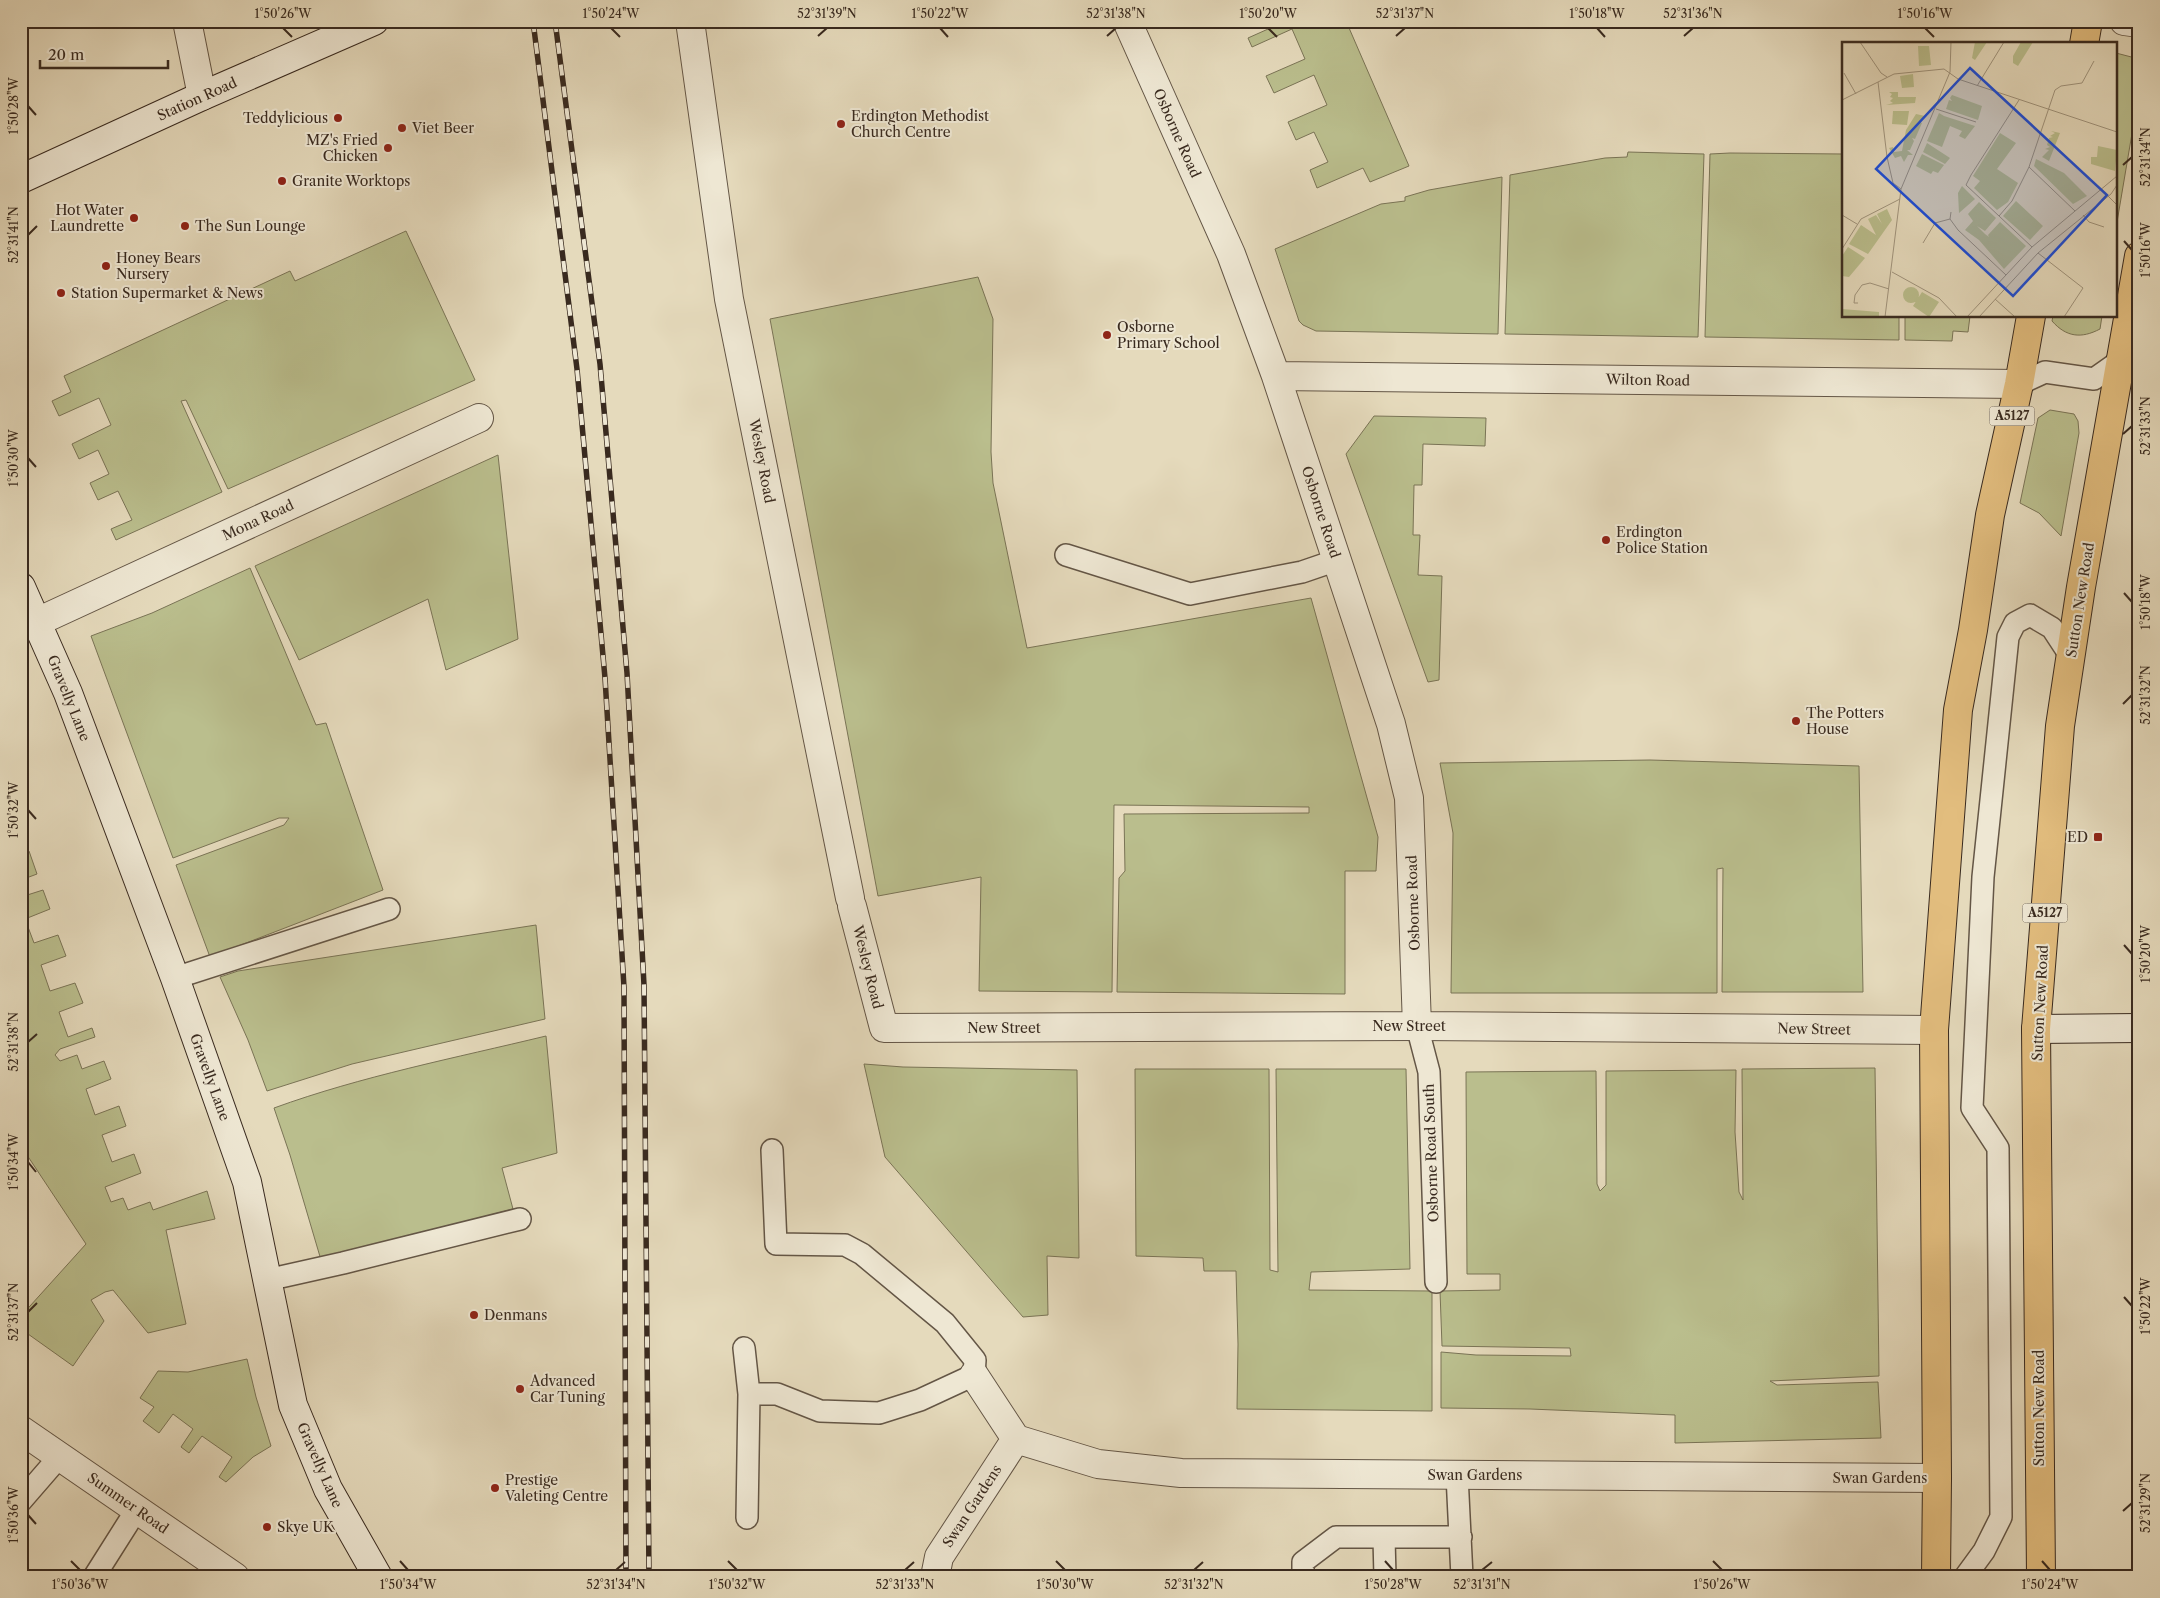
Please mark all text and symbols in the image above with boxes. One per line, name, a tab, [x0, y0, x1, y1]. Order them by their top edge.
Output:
text: 1°50'26"W	[255, 6, 312, 21]
text: 1°50'24"W	[583, 6, 640, 21]
text: 52°31'39"N	[797, 6, 857, 21]
text: 1°50'22"W	[912, 6, 969, 21]
text: 52°31'38"N	[1086, 6, 1146, 21]
text: 1°50'20"W	[1239, 6, 1298, 21]
text: 52°31'37"N	[1376, 6, 1434, 21]
text: 1°50'18"W	[1569, 6, 1626, 21]
text: 52°31'36"N	[1663, 6, 1723, 21]
text: 1°50'16"W	[1897, 6, 1953, 21]
scale bar	[40, 38, 168, 70]
inset map	[1842, 42, 2118, 318]
text: 20 m	[48, 45, 84, 64]
street label: Station Road	[154, 73, 240, 125]
text: 1°50'28"W	[6, 77, 21, 135]
street label: Osborne Road	[1149, 86, 1205, 181]
place label: Erdington Methodist Church Centre	[851, 107, 989, 141]
place label: Teddylicious	[243, 109, 328, 127]
marker: Teddylicious	[332, 112, 344, 124]
marker: Erdington Methodist Church Centre	[835, 118, 847, 130]
place label: Viet Beer	[411, 119, 474, 137]
marker: Viet Beer	[396, 122, 408, 134]
text: 52°31'34"N	[2138, 127, 2153, 187]
place label: MZ's Fried Chicken	[306, 131, 378, 165]
marker: MZ's Fried Chicken	[382, 142, 394, 154]
place label: Granite Worktops	[292, 172, 410, 190]
marker: Granite Worktops	[276, 175, 288, 187]
place label: Hot Water Laundrette	[50, 201, 124, 235]
text: 52°31'41"N	[6, 206, 21, 264]
marker: Hot Water Laundrette	[128, 212, 140, 224]
place label: The Sun Lounge	[195, 217, 306, 235]
marker: The Sun Lounge	[179, 220, 191, 232]
text: 1°50'16"W	[2138, 222, 2153, 278]
place label: Honey Bears Nursery	[116, 249, 201, 283]
marker: Honey Bears Nursery	[100, 260, 112, 272]
place label: Station Supermarket & News	[71, 284, 263, 302]
marker: Station Supermarket & News	[55, 287, 67, 299]
place label: Osborne Primary School	[1117, 318, 1220, 352]
marker: Osborne Primary School	[1101, 329, 1113, 341]
street label: Wilton Road	[1605, 370, 1691, 390]
text: 52°31'33"N	[2138, 396, 2153, 456]
road number: A5127	[1990, 406, 2034, 426]
street label: Wesley Road	[745, 416, 779, 505]
text: 1°50'30"W	[6, 428, 21, 487]
street label: Osborne Road	[1298, 464, 1344, 561]
street label: Mona Road	[219, 495, 297, 544]
place label: Erdington Police Station	[1616, 523, 1708, 557]
marker: Erdington Police Station	[1600, 534, 1612, 546]
street label: Sutton New Road	[2062, 541, 2098, 659]
text: 1°50'18"W	[2138, 573, 2153, 630]
street label: Gravelly Lane	[43, 652, 95, 744]
text: 52°31'32"N	[2138, 665, 2153, 725]
place label: The Potters House	[1806, 704, 1884, 738]
marker: The Potters House	[1790, 715, 1802, 727]
text: 1°50'32"W	[6, 781, 21, 838]
place label: ED	[2067, 828, 2088, 846]
marker: ED	[2092, 831, 2104, 843]
street label: Osborne Road	[1402, 854, 1424, 951]
road number: A5127	[2022, 904, 2068, 922]
street label: Wesley Road	[849, 922, 887, 1011]
text: 1°50'20"W	[2138, 924, 2153, 983]
street label: Sutton New Road	[2028, 944, 2052, 1062]
text: 52°31'38"N	[6, 1012, 21, 1072]
street label: New Street	[1372, 1017, 1446, 1035]
street label: New Street	[967, 1019, 1041, 1037]
street label: New Street	[1777, 1019, 1851, 1039]
street label: Gravelly Lane	[186, 1031, 234, 1123]
street label: Osborne Road South	[1420, 1083, 1442, 1223]
text: 1°50'34"W	[6, 1133, 21, 1190]
text: 1°50'22"W	[2138, 1277, 2153, 1334]
text: 52°31'37"N	[6, 1283, 21, 1341]
place label: Denmans	[484, 1306, 547, 1324]
marker: Denmans	[468, 1309, 480, 1321]
street label: Sutton New Road	[2030, 1349, 2048, 1466]
place label: Advanced Car Tuning	[529, 1372, 606, 1406]
marker: Advanced Car Tuning	[514, 1383, 526, 1395]
street label: Gravelly Lane	[293, 1419, 347, 1511]
street label: Swan Gardens	[939, 1461, 1005, 1551]
street label: Swan Gardens	[1428, 1466, 1522, 1484]
street label: Summer Road	[84, 1468, 172, 1538]
street label: Swan Gardens	[1833, 1469, 1927, 1487]
place label: Prestige Valeting Centre	[504, 1471, 608, 1505]
text: 52°31'29"N	[2138, 1473, 2153, 1533]
marker: Prestige Valeting Centre	[489, 1482, 501, 1494]
text: 1°50'36"W	[6, 1486, 21, 1543]
place label: Skye UK	[277, 1518, 335, 1536]
marker: Skye UK	[261, 1521, 273, 1533]
text: 1°50'36"W	[52, 1577, 109, 1592]
text: 1°50'34"W	[380, 1577, 437, 1592]
text: 52°31'34"N	[586, 1577, 646, 1592]
text: 1°50'32"W	[709, 1577, 766, 1592]
text: 52°31'33"N	[875, 1577, 935, 1592]
text: 1°50'30"W	[1036, 1577, 1095, 1592]
text: 52°31'32"N	[1164, 1577, 1224, 1592]
text: 1°50'28"W	[1364, 1577, 1422, 1592]
text: 52°31'31"N	[1453, 1577, 1511, 1592]
text: 1°50'26"W	[1694, 1577, 1751, 1592]
text: 1°50'24"W	[2022, 1577, 2079, 1592]

